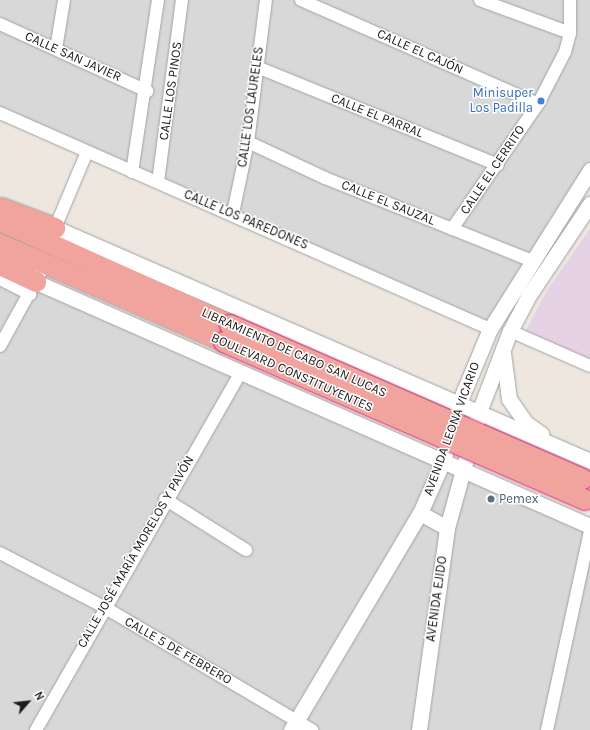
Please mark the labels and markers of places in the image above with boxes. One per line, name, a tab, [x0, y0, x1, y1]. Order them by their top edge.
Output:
place label: Minisuper Los Padilla	[470, 86, 533, 117]
marker: Minisuper Los Padilla	[536, 96, 546, 106]
place label: Pemex	[499, 491, 538, 507]
marker: Pemex	[486, 494, 496, 504]

